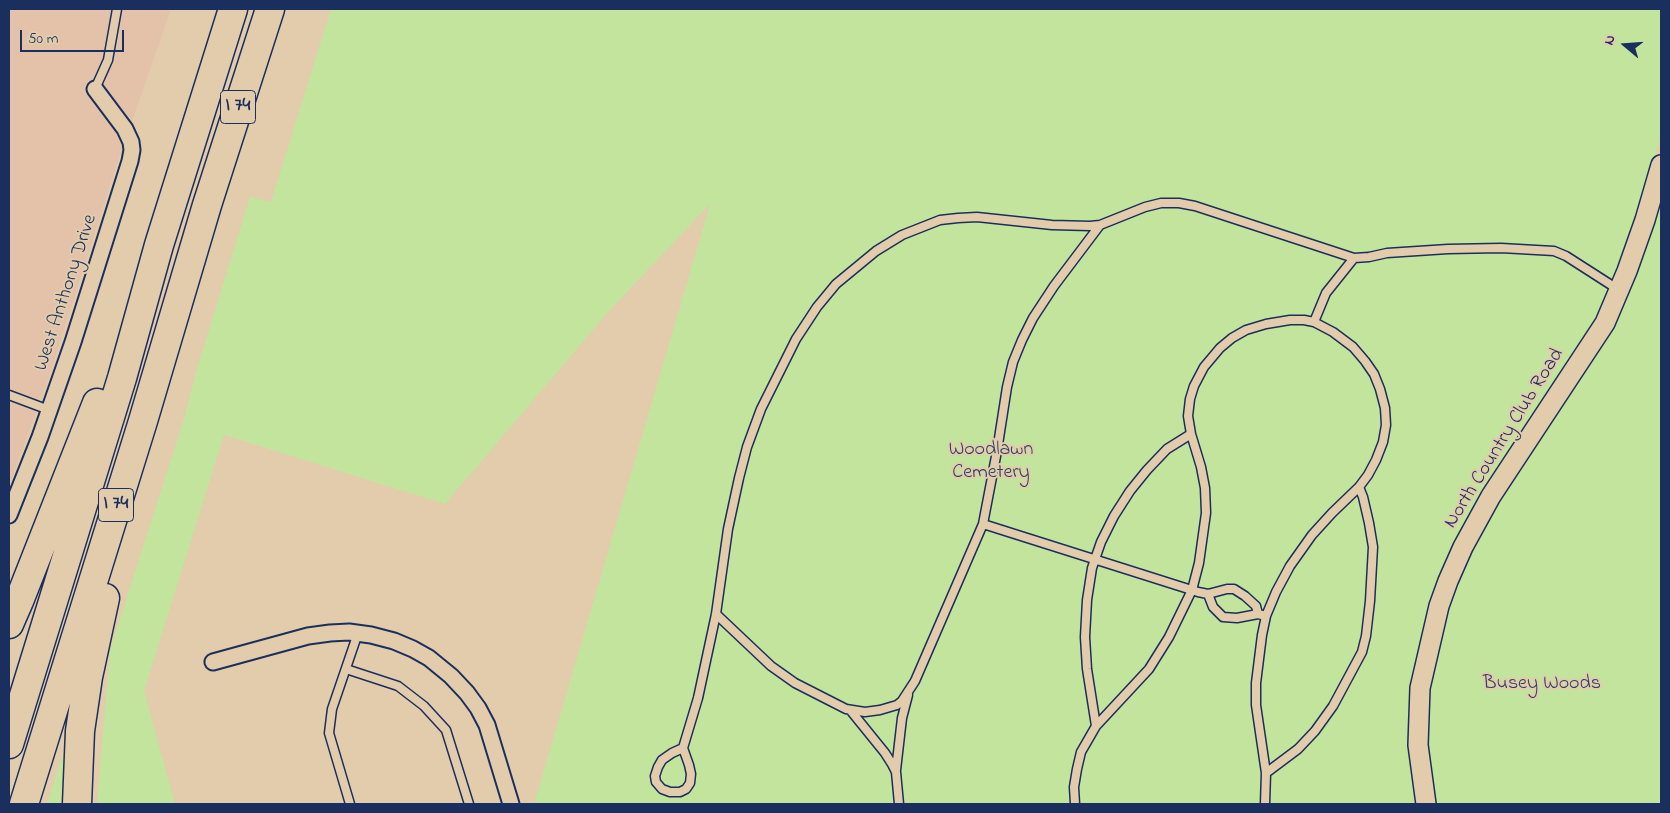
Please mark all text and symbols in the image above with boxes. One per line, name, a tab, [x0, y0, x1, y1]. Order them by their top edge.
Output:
scale bar	[22, 20, 126, 52]
north arrow	[1600, 20, 1650, 70]
text: 50 m	[28, 28, 58, 50]
text: N	[1599, 32, 1622, 48]
road number: I 74	[220, 90, 256, 124]
street label: West Anthony Drive	[30, 212, 104, 374]
street label: North Country Club Road	[1440, 345, 1570, 533]
park label: Woodlawn Cemetery	[949, 439, 1033, 486]
road number: I 74	[98, 488, 134, 522]
park label: Busey Woods	[1483, 673, 1601, 697]

